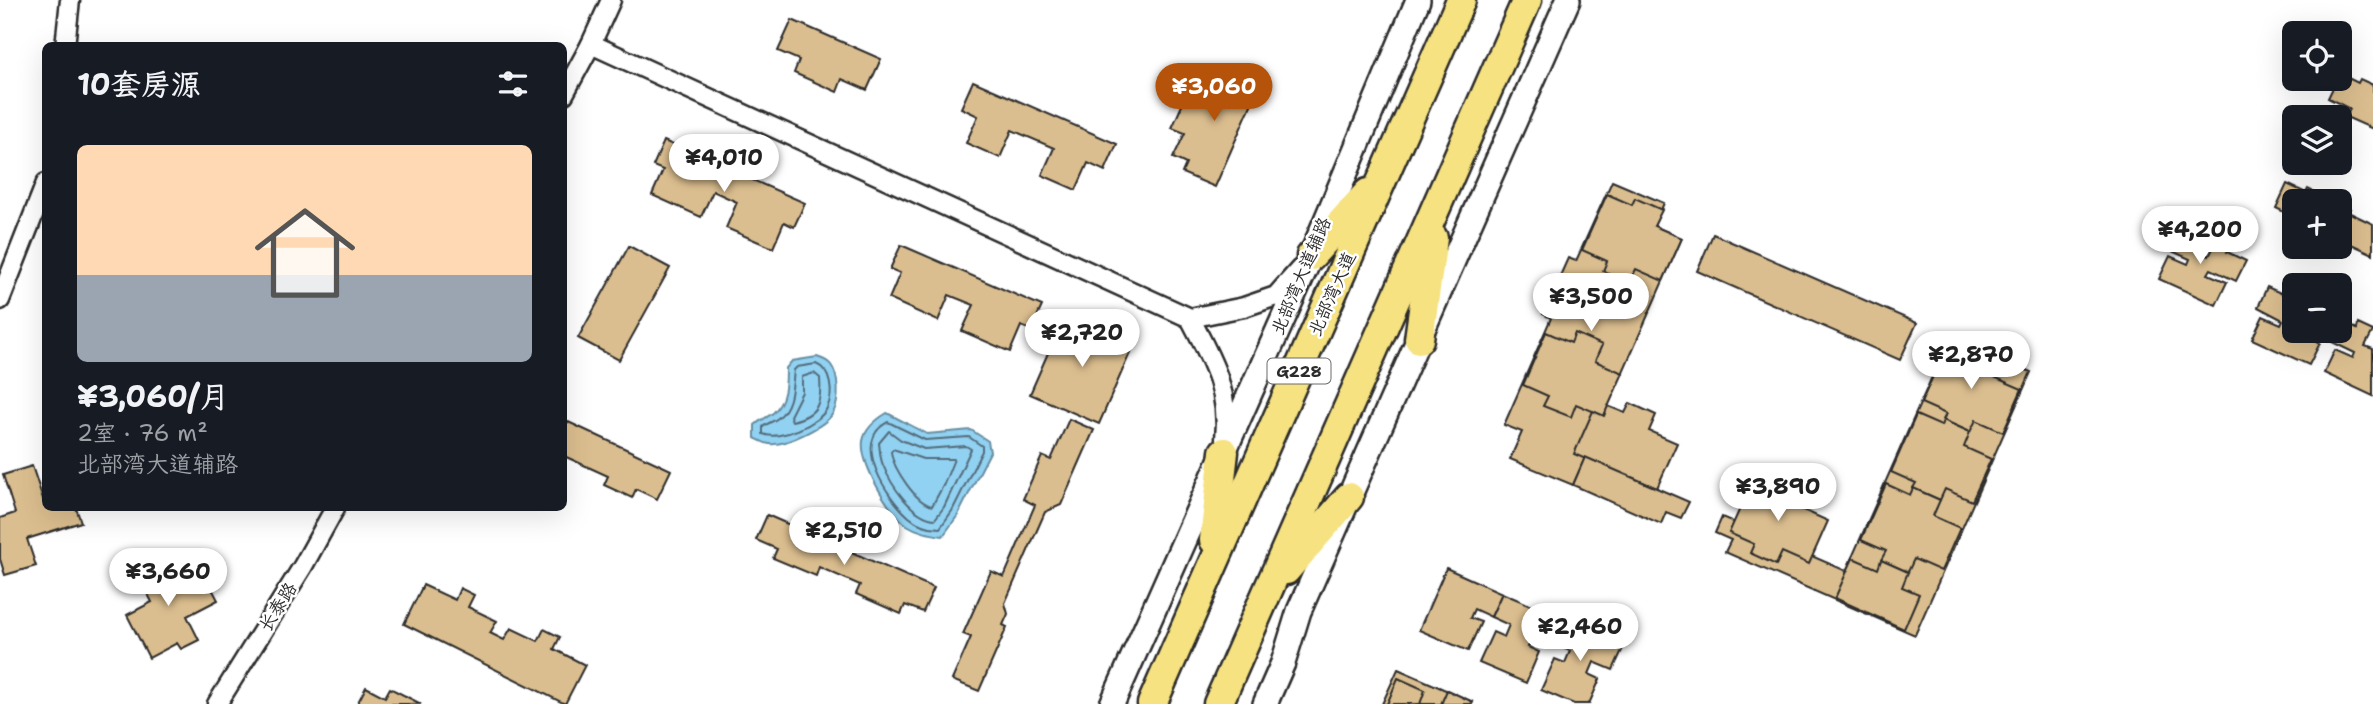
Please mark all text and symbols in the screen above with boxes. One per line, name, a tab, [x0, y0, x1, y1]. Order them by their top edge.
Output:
map controls	[2282, 21, 2352, 343]
button: locate	[2282, 21, 2352, 91]
text: 10套房源	[77, 64, 201, 105]
pin: ¥3,060	[1157, 64, 1271, 123]
icon: filters	[494, 65, 532, 103]
text: ¥3,060	[1171, 71, 1257, 101]
button: layers	[2282, 105, 2352, 175]
pin: ¥4,010	[667, 134, 781, 194]
text: ¥4,010	[685, 142, 763, 172]
button: +	[2282, 189, 2352, 259]
icon: home	[242, 190, 368, 316]
pin: ¥4,200	[2143, 206, 2257, 266]
street label: 北部湾大道辅路	[1266, 214, 1336, 338]
text: ¥4,200	[2158, 214, 2242, 244]
street label: 北部湾大道	[1304, 248, 1360, 340]
button: −	[2282, 273, 2352, 343]
pin: ¥3,500	[1534, 274, 1648, 333]
text: ¥3,500	[1549, 281, 1633, 311]
pin: ¥2,720	[1025, 310, 1139, 369]
text: ¥2,720	[1041, 317, 1123, 347]
pin: ¥2,870	[1914, 332, 2028, 391]
text: ¥2,870	[1928, 339, 2014, 369]
road number: G228	[1268, 358, 1330, 384]
text: ¥3,060/月	[77, 376, 229, 417]
text: 2室 · 76 m²	[77, 418, 208, 448]
text: 北部湾大道辅路	[77, 449, 238, 479]
pin: ¥3,890	[1721, 463, 1835, 523]
text: ¥3,890	[1735, 471, 1821, 501]
pin: ¥2,510	[787, 508, 901, 567]
text: ¥2,510	[805, 515, 883, 545]
pin: ¥3,660	[111, 548, 225, 608]
text: ¥3,660	[125, 556, 211, 586]
street label: 长泰路	[254, 578, 302, 636]
pin: ¥2,460	[1523, 604, 1637, 663]
text: ¥2,460	[1537, 611, 1623, 641]

